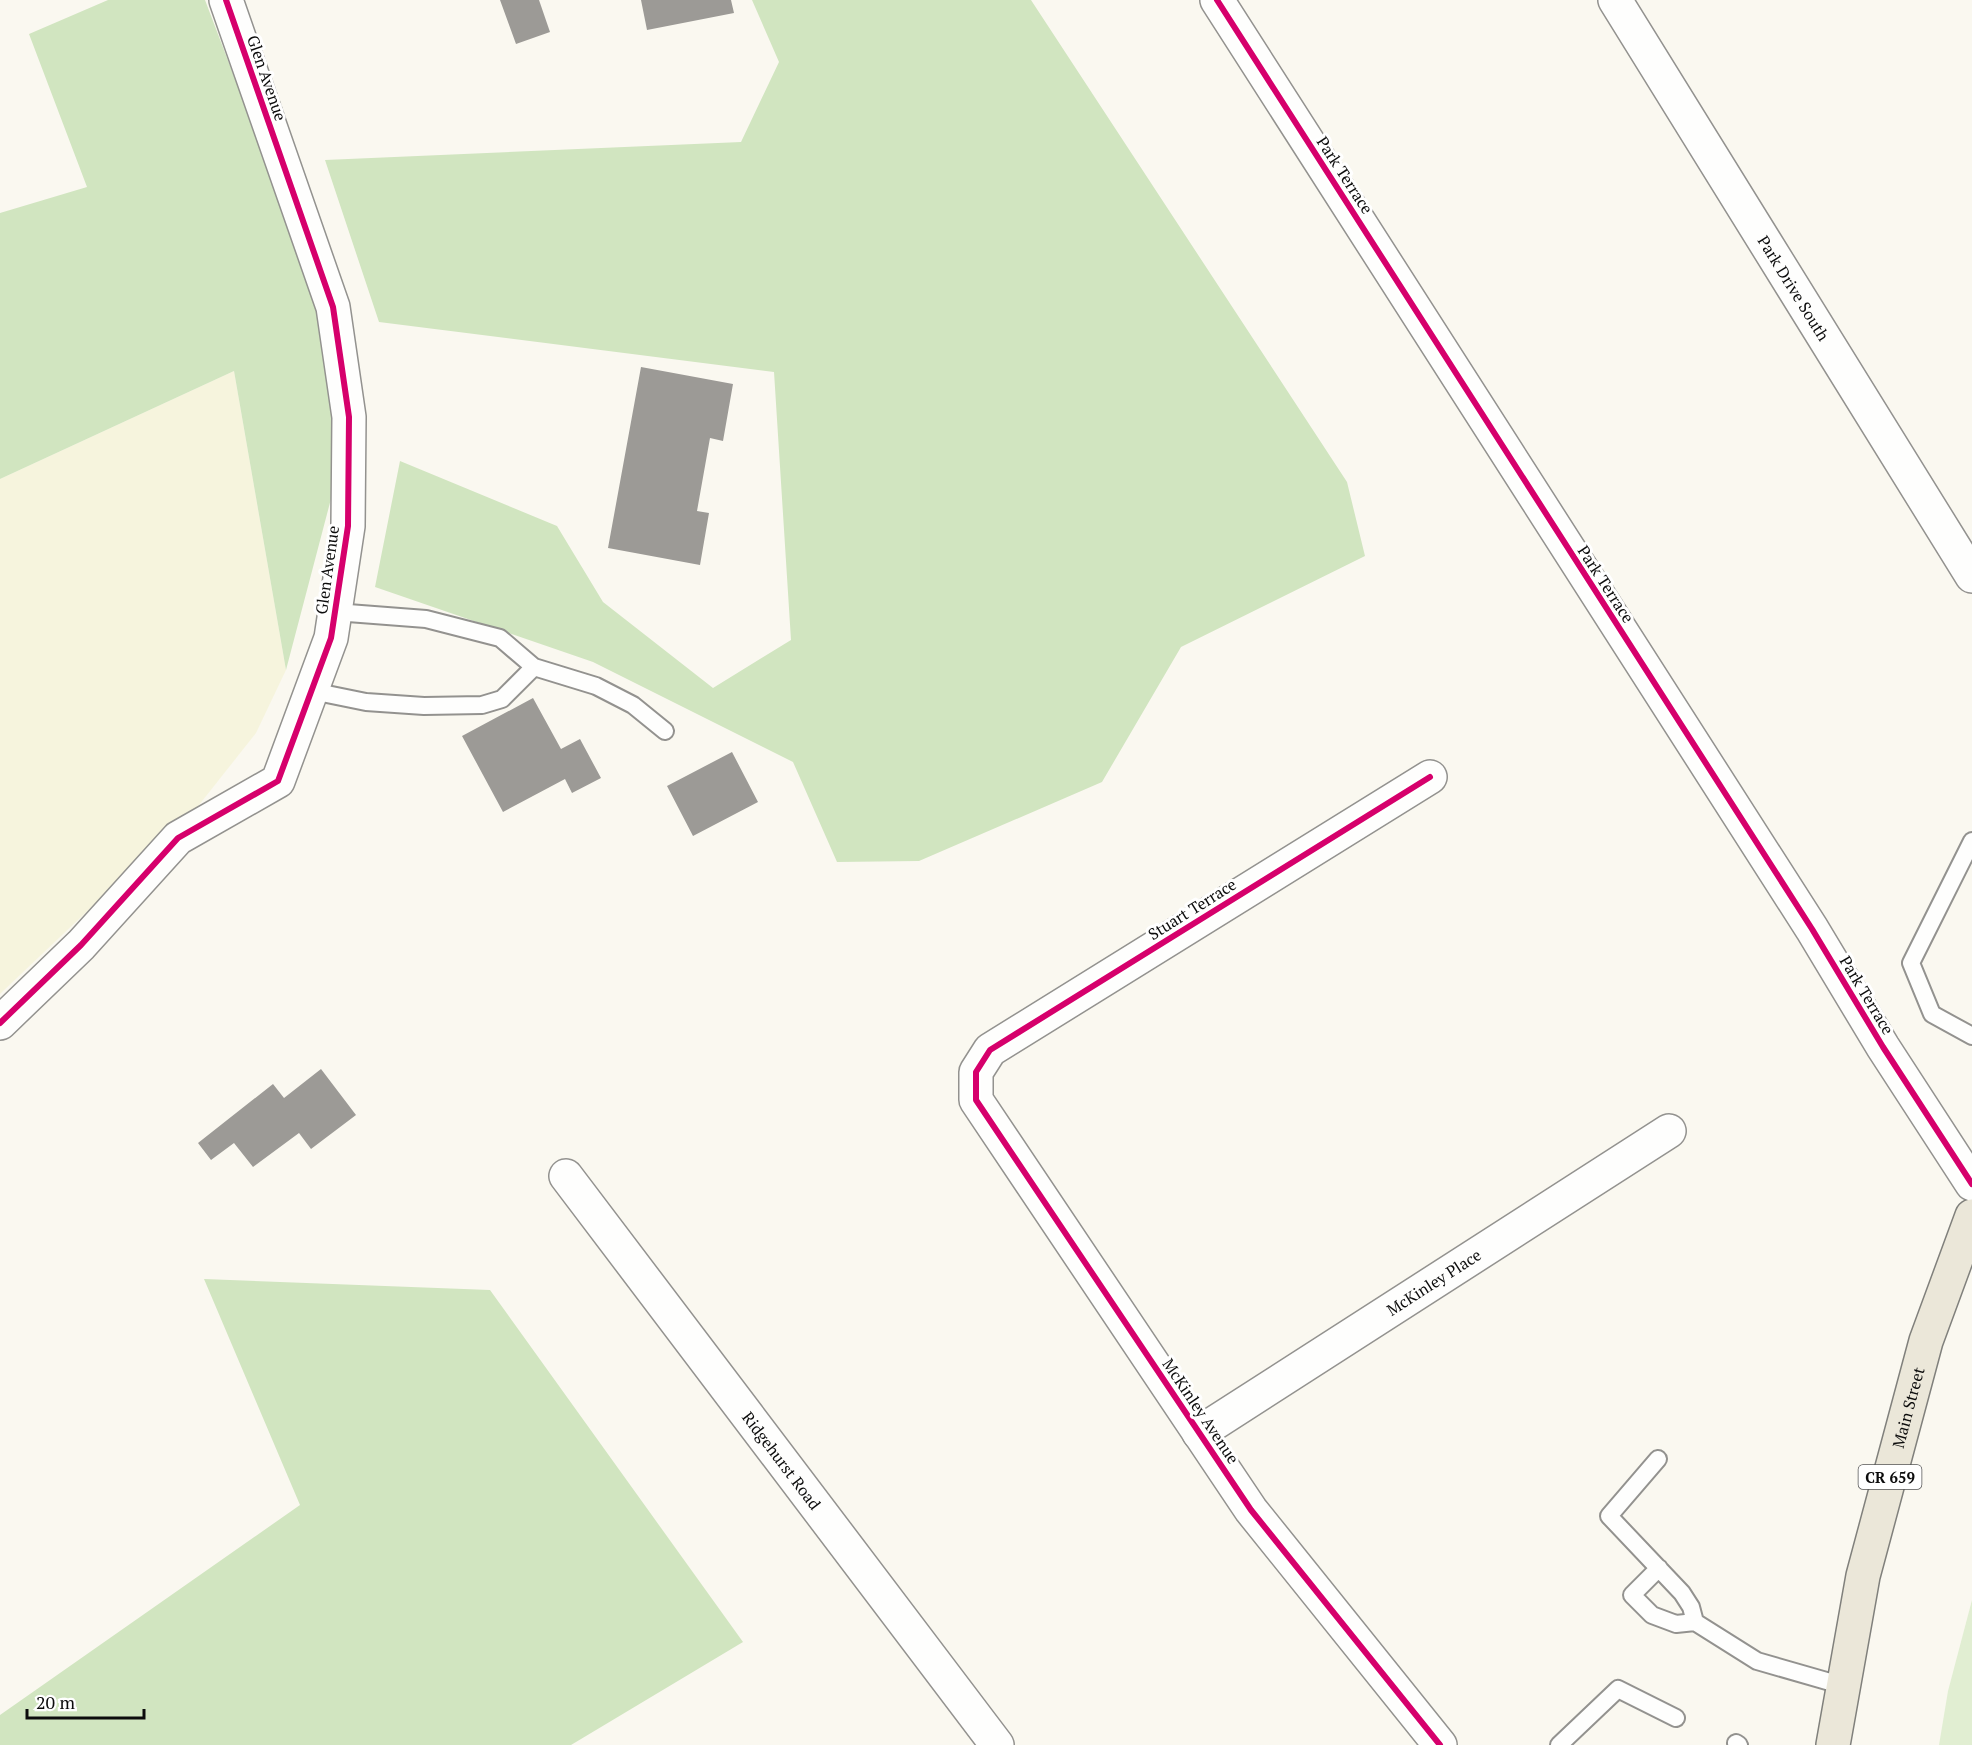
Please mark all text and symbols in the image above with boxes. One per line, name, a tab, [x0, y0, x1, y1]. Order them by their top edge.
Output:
street label: Glen Avenue	[242, 32, 292, 124]
street label: Park Terrace	[1312, 132, 1378, 218]
street label: Park Drive South	[1753, 231, 1835, 345]
street label: Glen Avenue	[310, 524, 344, 616]
street label: Park Terrace	[1573, 541, 1639, 627]
street label: Stuart Terrace	[1144, 873, 1240, 945]
street label: Park Terrace	[1835, 951, 1899, 1039]
street label: McKinley Place	[1382, 1244, 1485, 1321]
street label: McKinley Avenue	[1158, 1354, 1244, 1468]
street label: Main Street	[1887, 1365, 1930, 1450]
street label: Ridgehurst Road	[737, 1407, 826, 1514]
road number: CR 659	[1858, 1465, 1922, 1489]
scale bar	[27, 1682, 144, 1720]
text: 20 m	[36, 1690, 76, 1714]

